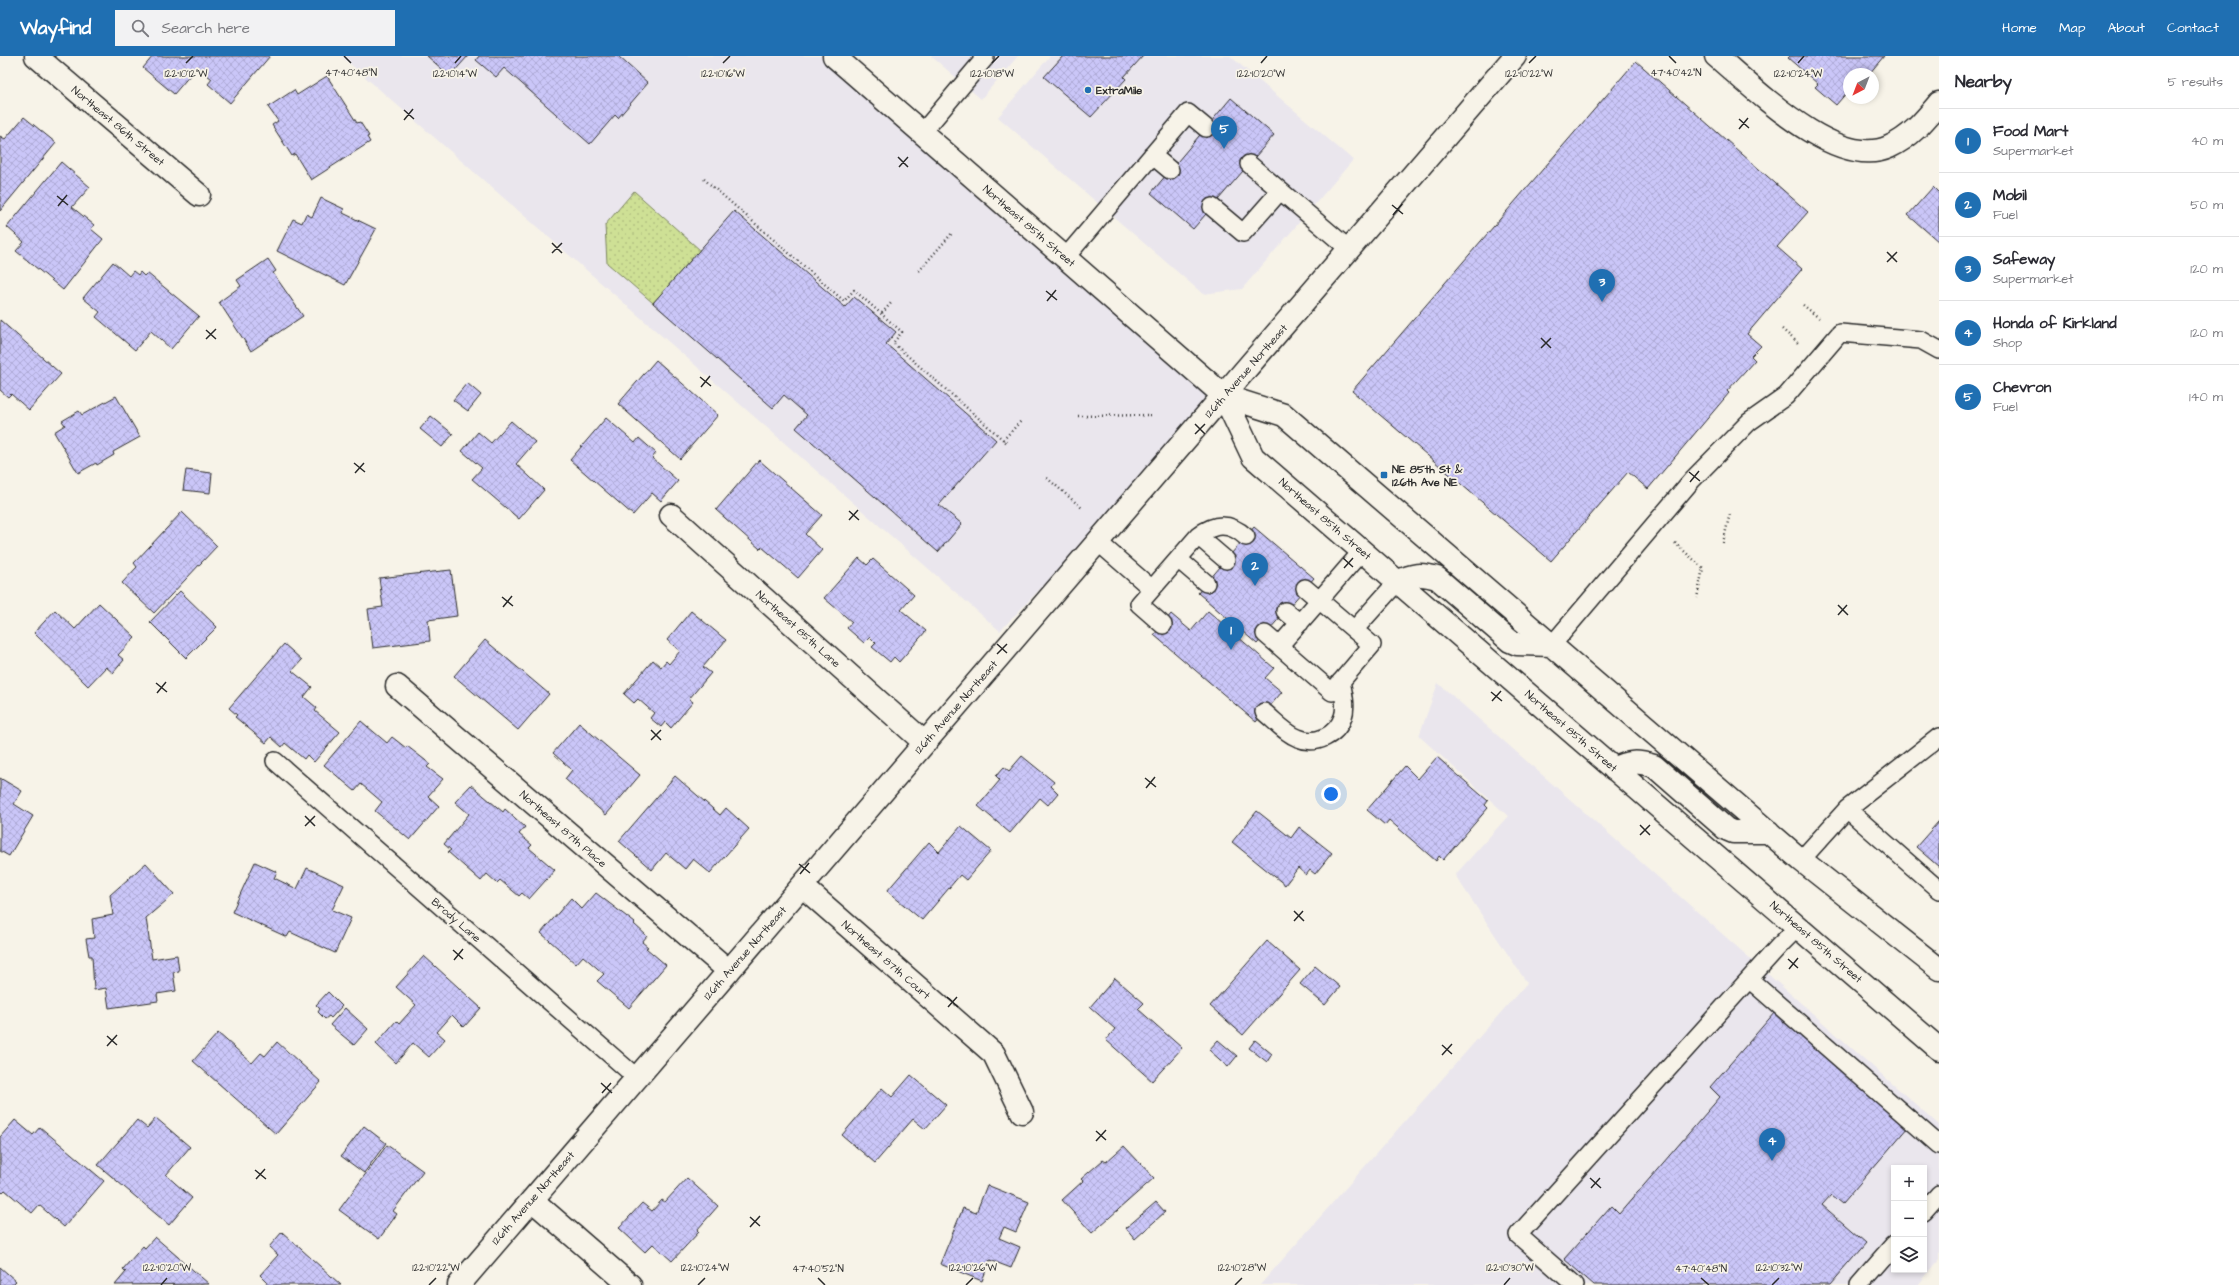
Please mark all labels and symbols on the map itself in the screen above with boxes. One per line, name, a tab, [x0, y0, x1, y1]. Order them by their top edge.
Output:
text: 47°40'48"N	[325, 66, 377, 80]
text: 47°40'42"N	[1650, 66, 1702, 80]
text: 122°10'12"W	[165, 67, 208, 81]
text: 122°10'14"W	[433, 67, 478, 81]
text: 122°10'16"W	[701, 67, 745, 81]
text: 122°10'18"W	[970, 67, 1014, 81]
text: 122°10'20"W	[1237, 67, 1286, 81]
text: 122°10'22"W	[1505, 67, 1553, 81]
text: 122°10'24"W	[1774, 67, 1823, 81]
north arrow	[1843, 68, 1879, 104]
street label: Northeast 86th Street	[68, 83, 168, 170]
place label: ExtraMile	[1096, 83, 1142, 98]
marker: ExtraMile	[1083, 85, 1093, 95]
pin: 5	[1211, 116, 1237, 149]
street label: Northeast 85th Street	[980, 182, 1079, 271]
pin: 3	[1589, 269, 1615, 302]
street label: 126th Avenue Northeast	[1201, 321, 1291, 421]
place label: NE 85th St & 126th Ave NE	[1392, 462, 1463, 490]
marker: NE 85th St & 126th Ave NE	[1379, 470, 1389, 480]
street label: Northeast 85th Street	[1276, 475, 1375, 564]
pin: 2	[1242, 553, 1268, 586]
street label: Northeast 85th Lane	[753, 587, 843, 671]
pin: 1	[1218, 617, 1244, 650]
street label: 126th Avenue Northeast	[911, 657, 1001, 757]
street label: Northeast 85th Street	[1522, 687, 1621, 776]
your location	[1321, 784, 1341, 804]
street label: Northeast 87th Place	[516, 787, 610, 871]
street label: Brody Lane	[427, 894, 484, 946]
street label: Northeast 85th Street	[1767, 898, 1866, 987]
street label: 126th Avenue Northeast	[700, 903, 790, 1003]
street label: Northeast 87th Court	[838, 917, 934, 1003]
pin: 4	[1759, 1128, 1785, 1161]
street label: 126th Avenue Northeast	[488, 1148, 578, 1248]
text: 122°10'20"W	[143, 1261, 192, 1275]
text: 122°10'22"W	[412, 1261, 460, 1275]
text: 122°10'24"W	[681, 1261, 730, 1275]
text: 122°10'26"W	[949, 1261, 998, 1275]
text: 122°10'28"W	[1218, 1261, 1267, 1275]
text: 122°10'30"W	[1486, 1261, 1534, 1275]
text: 122°10'32"W	[1756, 1261, 1803, 1275]
text: 47°40'52"N	[792, 1262, 844, 1276]
text: 47°40'48"N	[1675, 1262, 1727, 1276]

